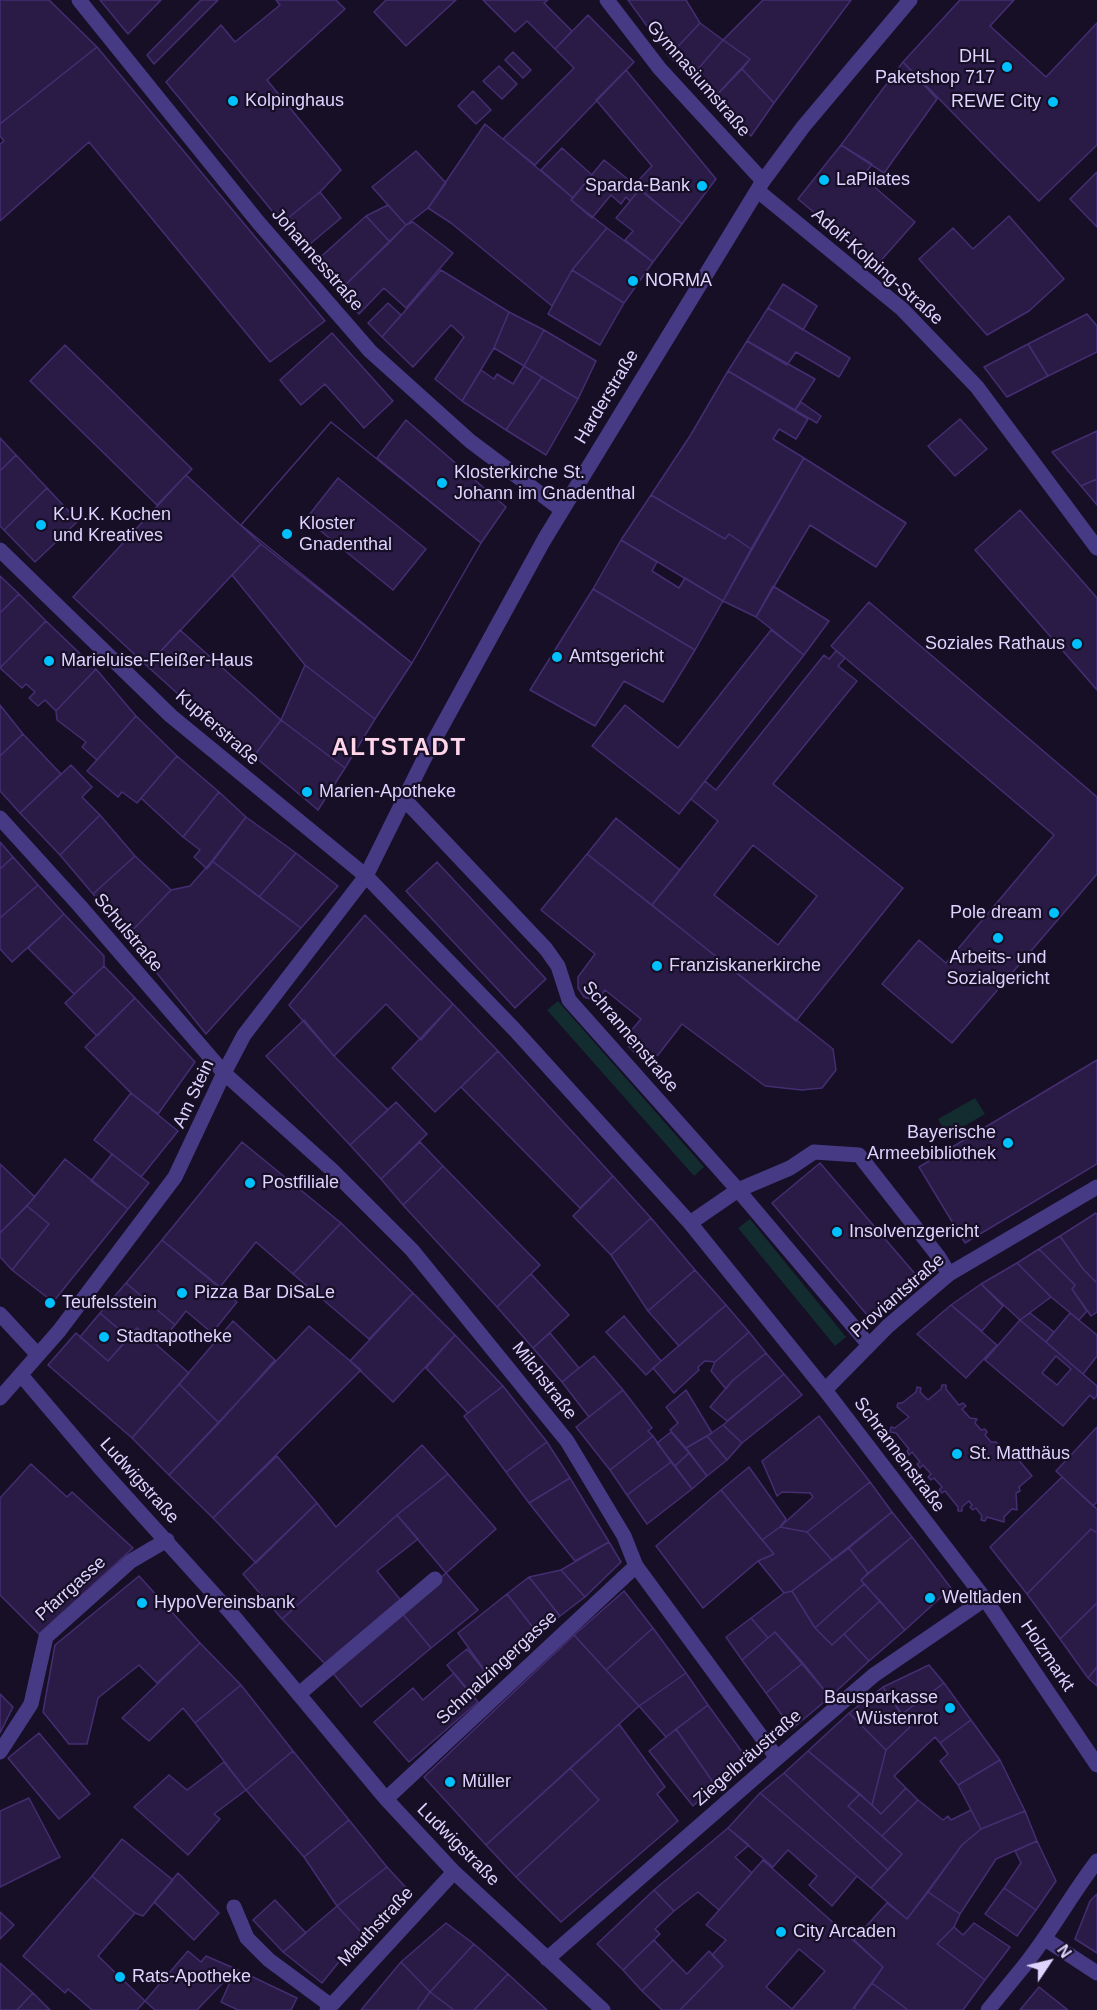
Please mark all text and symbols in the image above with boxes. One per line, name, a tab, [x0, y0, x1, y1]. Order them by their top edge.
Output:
street label: Gymnasiumstraße	[642, 16, 754, 142]
place label: DHL Paketshop 717	[875, 46, 995, 88]
marker: DHL Paketshop 717	[1000, 60, 1014, 74]
place label: Kolpinghaus	[245, 90, 344, 112]
place label: REWE City	[951, 91, 1041, 113]
marker: Kolpinghaus	[226, 94, 240, 108]
marker: REWE City	[1046, 95, 1060, 109]
place label: LaPilates	[836, 169, 910, 191]
marker: LaPilates	[817, 173, 831, 187]
place label: Sparda-Bank	[585, 175, 690, 197]
marker: Sparda-Bank	[695, 179, 709, 193]
street label: Johannesstraße	[267, 204, 367, 316]
street label: Adolf-Kolping-Straße	[807, 204, 947, 330]
place label: NORMA	[645, 270, 712, 292]
marker: NORMA	[626, 274, 640, 288]
street label: Harderstraße	[570, 346, 644, 448]
place label: Klosterkirche St. Johann im Gnadenthal	[454, 462, 635, 504]
marker: Klosterkirche St. Johann im Gnadenthal	[435, 476, 449, 490]
place label: K.U.K. Kochen und Kreatives	[53, 504, 171, 546]
place label: Kloster Gnadenthal	[299, 513, 392, 556]
marker: K.U.K. Kochen und Kreatives	[34, 518, 48, 532]
marker: Kloster Gnadenthal	[280, 527, 294, 541]
place label: Soziales Rathaus	[925, 633, 1065, 655]
marker: Soziales Rathaus	[1070, 637, 1084, 651]
place label: Amtsgericht	[569, 646, 664, 668]
place label: Marieluise-Fleißer-Haus	[61, 650, 253, 672]
marker: Amtsgericht	[550, 650, 564, 664]
marker: Marieluise-Fleißer-Haus	[42, 654, 56, 668]
street label: Kupferstraße	[171, 686, 263, 770]
district label: ALTSTADT	[331, 734, 467, 762]
place label: Marien-Apotheke	[319, 781, 456, 803]
marker: Marien-Apotheke	[300, 785, 314, 799]
street label: Schulstraße	[89, 889, 167, 977]
place label: Pole dream	[950, 902, 1042, 924]
marker: Pole dream	[1047, 906, 1061, 920]
marker: Arbeits- und Sozialgericht	[991, 931, 1005, 945]
place label: Arbeits- und Sozialgericht	[946, 947, 1050, 990]
place label: Franziskanerkirche	[669, 955, 821, 977]
marker: Franziskanerkirche	[650, 959, 664, 973]
street label: Schrannenstraße	[577, 977, 683, 1097]
street label: Am Stein	[169, 1056, 219, 1132]
place label: Bayerische Armeebibliothek	[867, 1122, 996, 1164]
marker: Bayerische Armeebibliothek	[1001, 1136, 1015, 1150]
place label: Postfiliale	[262, 1172, 339, 1194]
marker: Postfiliale	[243, 1176, 257, 1190]
place label: Insolvenzgericht	[849, 1221, 979, 1243]
marker: Insolvenzgericht	[830, 1225, 844, 1239]
street label: Proviantstraße	[847, 1249, 949, 1343]
place label: Pizza Bar DiSaLe	[194, 1282, 335, 1304]
marker: Pizza Bar DiSaLe	[175, 1286, 189, 1300]
place label: Teufelsstein	[62, 1292, 157, 1314]
marker: Teufelsstein	[43, 1296, 57, 1310]
place label: Stadtapotheke	[116, 1326, 232, 1348]
marker: Stadtapotheke	[97, 1330, 111, 1344]
street label: Milchstraße	[507, 1338, 581, 1424]
street label: Schrannenstraße	[849, 1393, 949, 1517]
street label: Ludwigstraße	[95, 1434, 183, 1528]
place label: St. Matthäus	[969, 1443, 1070, 1465]
marker: St. Matthäus	[950, 1447, 964, 1461]
street label: Pfarrgasse	[31, 1552, 111, 1626]
place label: Weltladen	[942, 1587, 1022, 1609]
marker: Weltladen	[923, 1591, 937, 1605]
place label: HypoVereinsbank	[154, 1592, 295, 1614]
marker: HypoVereinsbank	[135, 1596, 149, 1610]
street label: Schmalzingergasse	[432, 1607, 562, 1729]
street label: Holzmarkt	[1015, 1616, 1079, 1696]
place label: Bausparkasse Wüstenrot	[824, 1687, 938, 1730]
marker: Bausparkasse Wüstenrot	[943, 1701, 957, 1715]
street label: Ziegelbräustraße	[690, 1705, 806, 1811]
place label: Müller	[462, 1771, 511, 1793]
marker: Müller	[443, 1775, 457, 1789]
street label: Ludwigstraße	[412, 1799, 504, 1891]
street label: Mauthstraße	[334, 1883, 418, 1971]
place label: City Arcaden	[793, 1921, 896, 1943]
marker: City Arcaden	[774, 1925, 788, 1939]
north arrow	[1019, 1932, 1079, 1992]
text: N	[1054, 1942, 1074, 1961]
place label: Rats-Apotheke	[132, 1966, 251, 1988]
marker: Rats-Apotheke	[113, 1970, 127, 1984]

